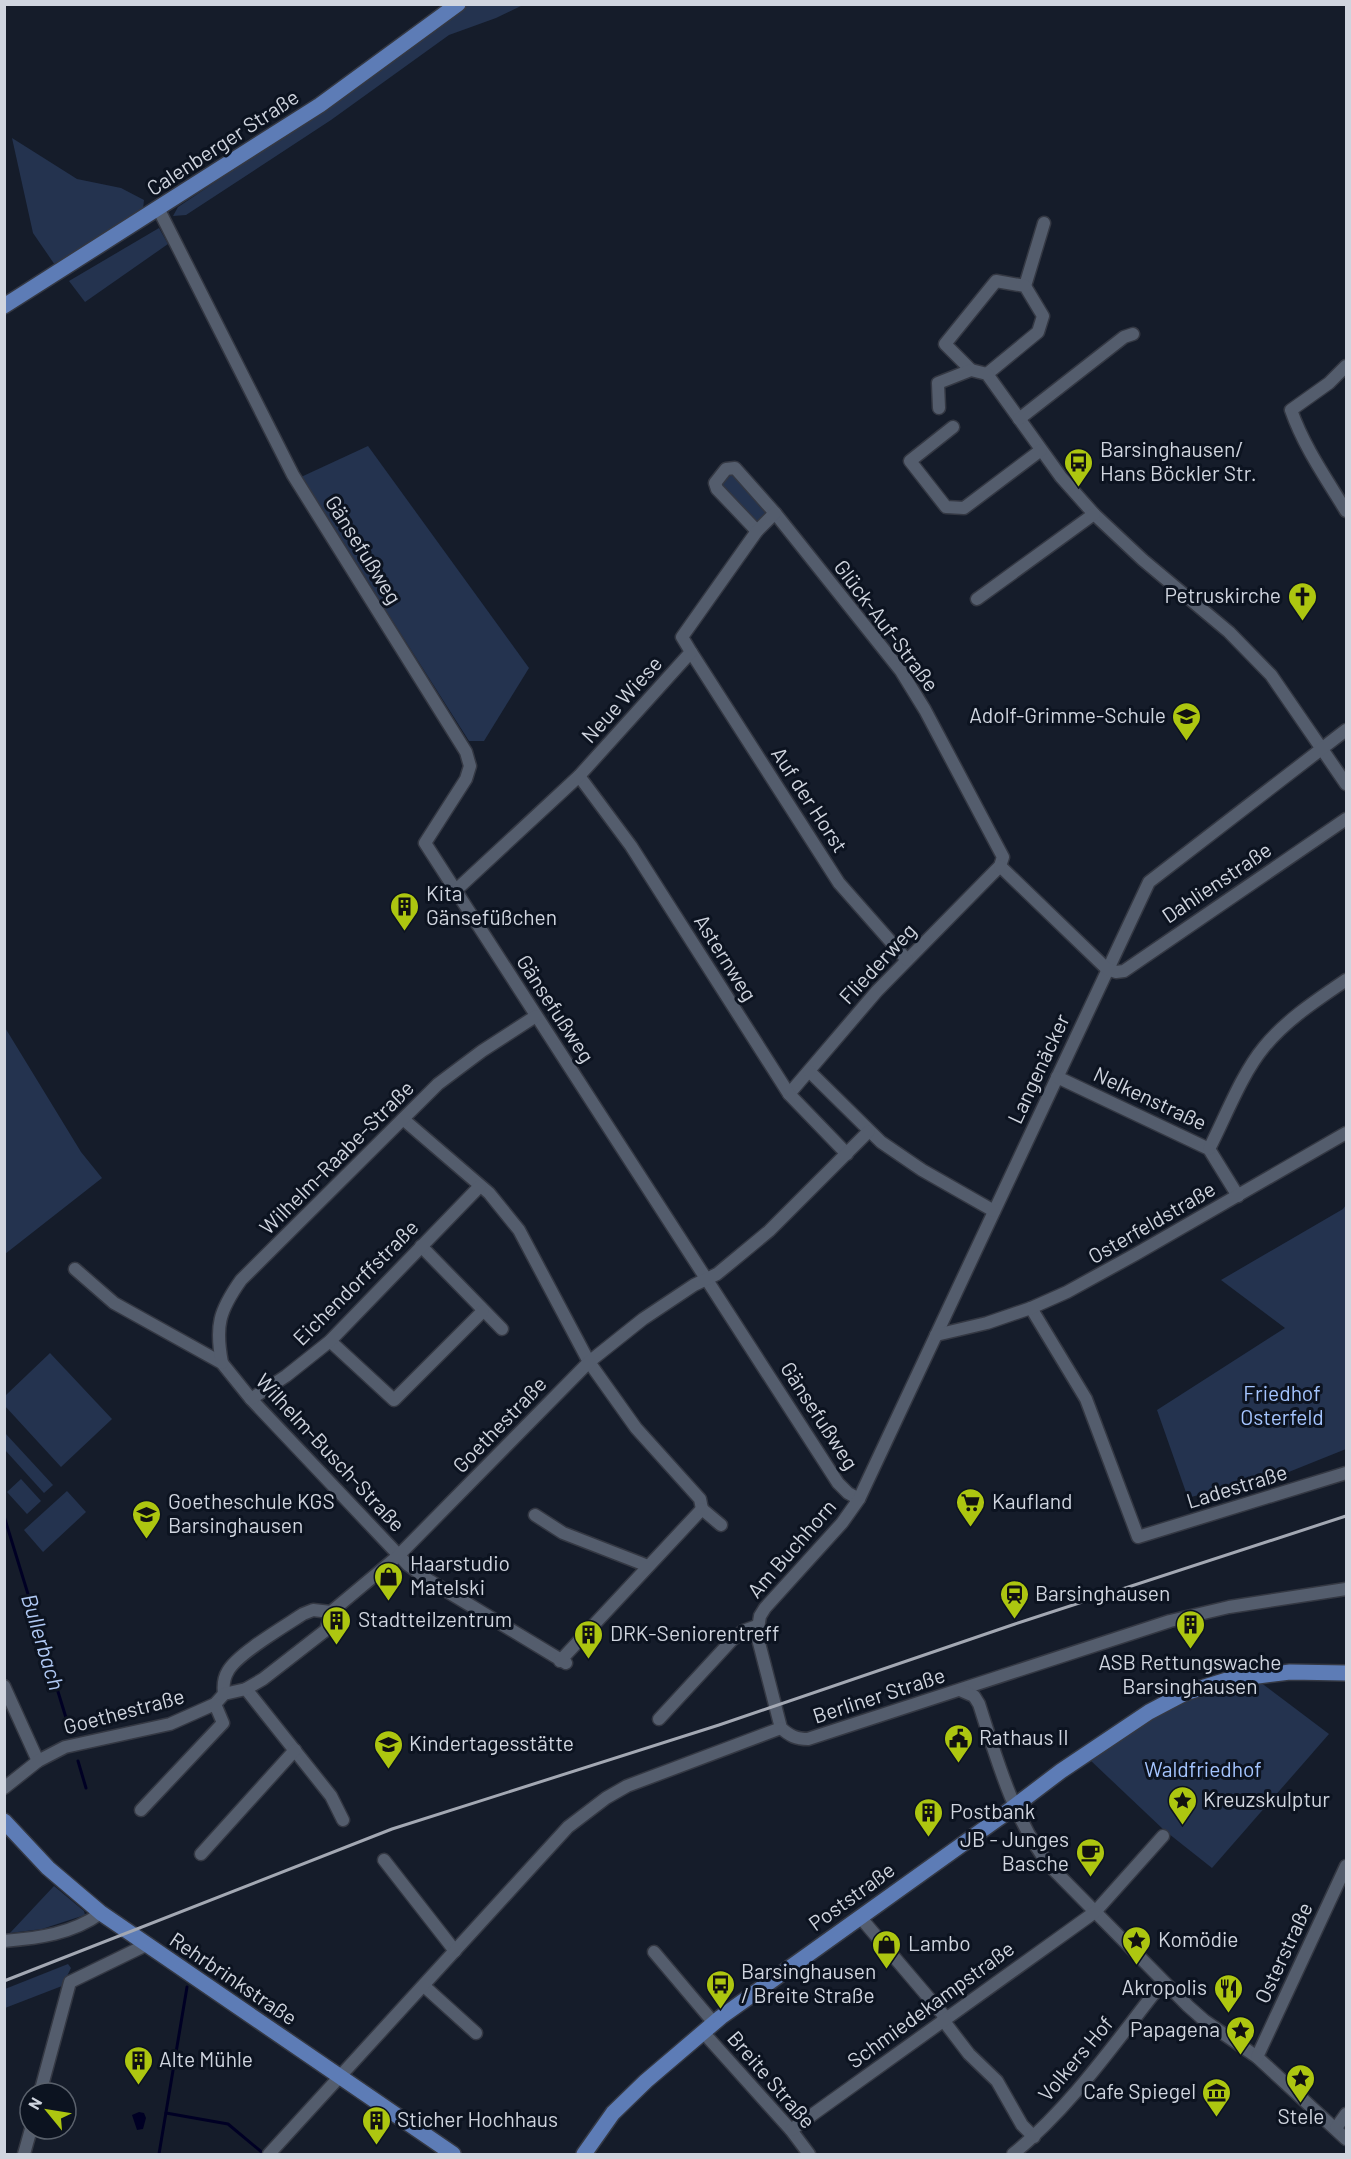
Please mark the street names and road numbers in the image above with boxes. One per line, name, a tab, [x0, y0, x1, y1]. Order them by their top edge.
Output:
street label: Calenberger Straße	[142, 83, 303, 200]
street label: Gänsefußweg	[321, 490, 408, 608]
street label: Glück-Auf-Straße	[830, 554, 945, 696]
street label: Neue Wiese	[575, 650, 666, 748]
street label: Auf der Horst	[767, 742, 854, 857]
street label: Dahlienstraße	[1157, 836, 1276, 928]
street label: Asternweg	[690, 909, 763, 1005]
street label: Fliederweg	[833, 917, 921, 1009]
street label: Gänsefußweg	[512, 950, 600, 1067]
street label: Langenäcker	[1001, 1009, 1074, 1127]
street label: Nelkenstraße	[1090, 1061, 1211, 1135]
street label: Wilhelm-Raabe-Straße	[254, 1075, 418, 1239]
street label: Osterfeldstraße	[1083, 1175, 1219, 1268]
street label: Eichendorffstraße	[287, 1214, 423, 1350]
street label: Gänsefußweg	[776, 1357, 864, 1474]
street label: Wilhelm-Busch-Straße	[251, 1368, 411, 1536]
street label: Goethestraße	[447, 1371, 551, 1477]
street label: Ladestraße	[1183, 1458, 1290, 1513]
street label: Am Buchhorn	[741, 1494, 840, 1602]
street label: Berliner Straße	[809, 1661, 948, 1728]
street label: Goethestraße	[60, 1682, 187, 1739]
street label: Poststraße	[803, 1856, 899, 1935]
street label: Osterstraße	[1248, 1898, 1317, 2007]
street label: Rehrbrinkstraße	[165, 1926, 302, 2030]
street label: Schmiedekampstraße	[842, 1935, 1018, 2073]
street label: Volkers Hof	[1032, 2010, 1118, 2106]
street label: Breite Straße	[723, 2025, 821, 2133]

